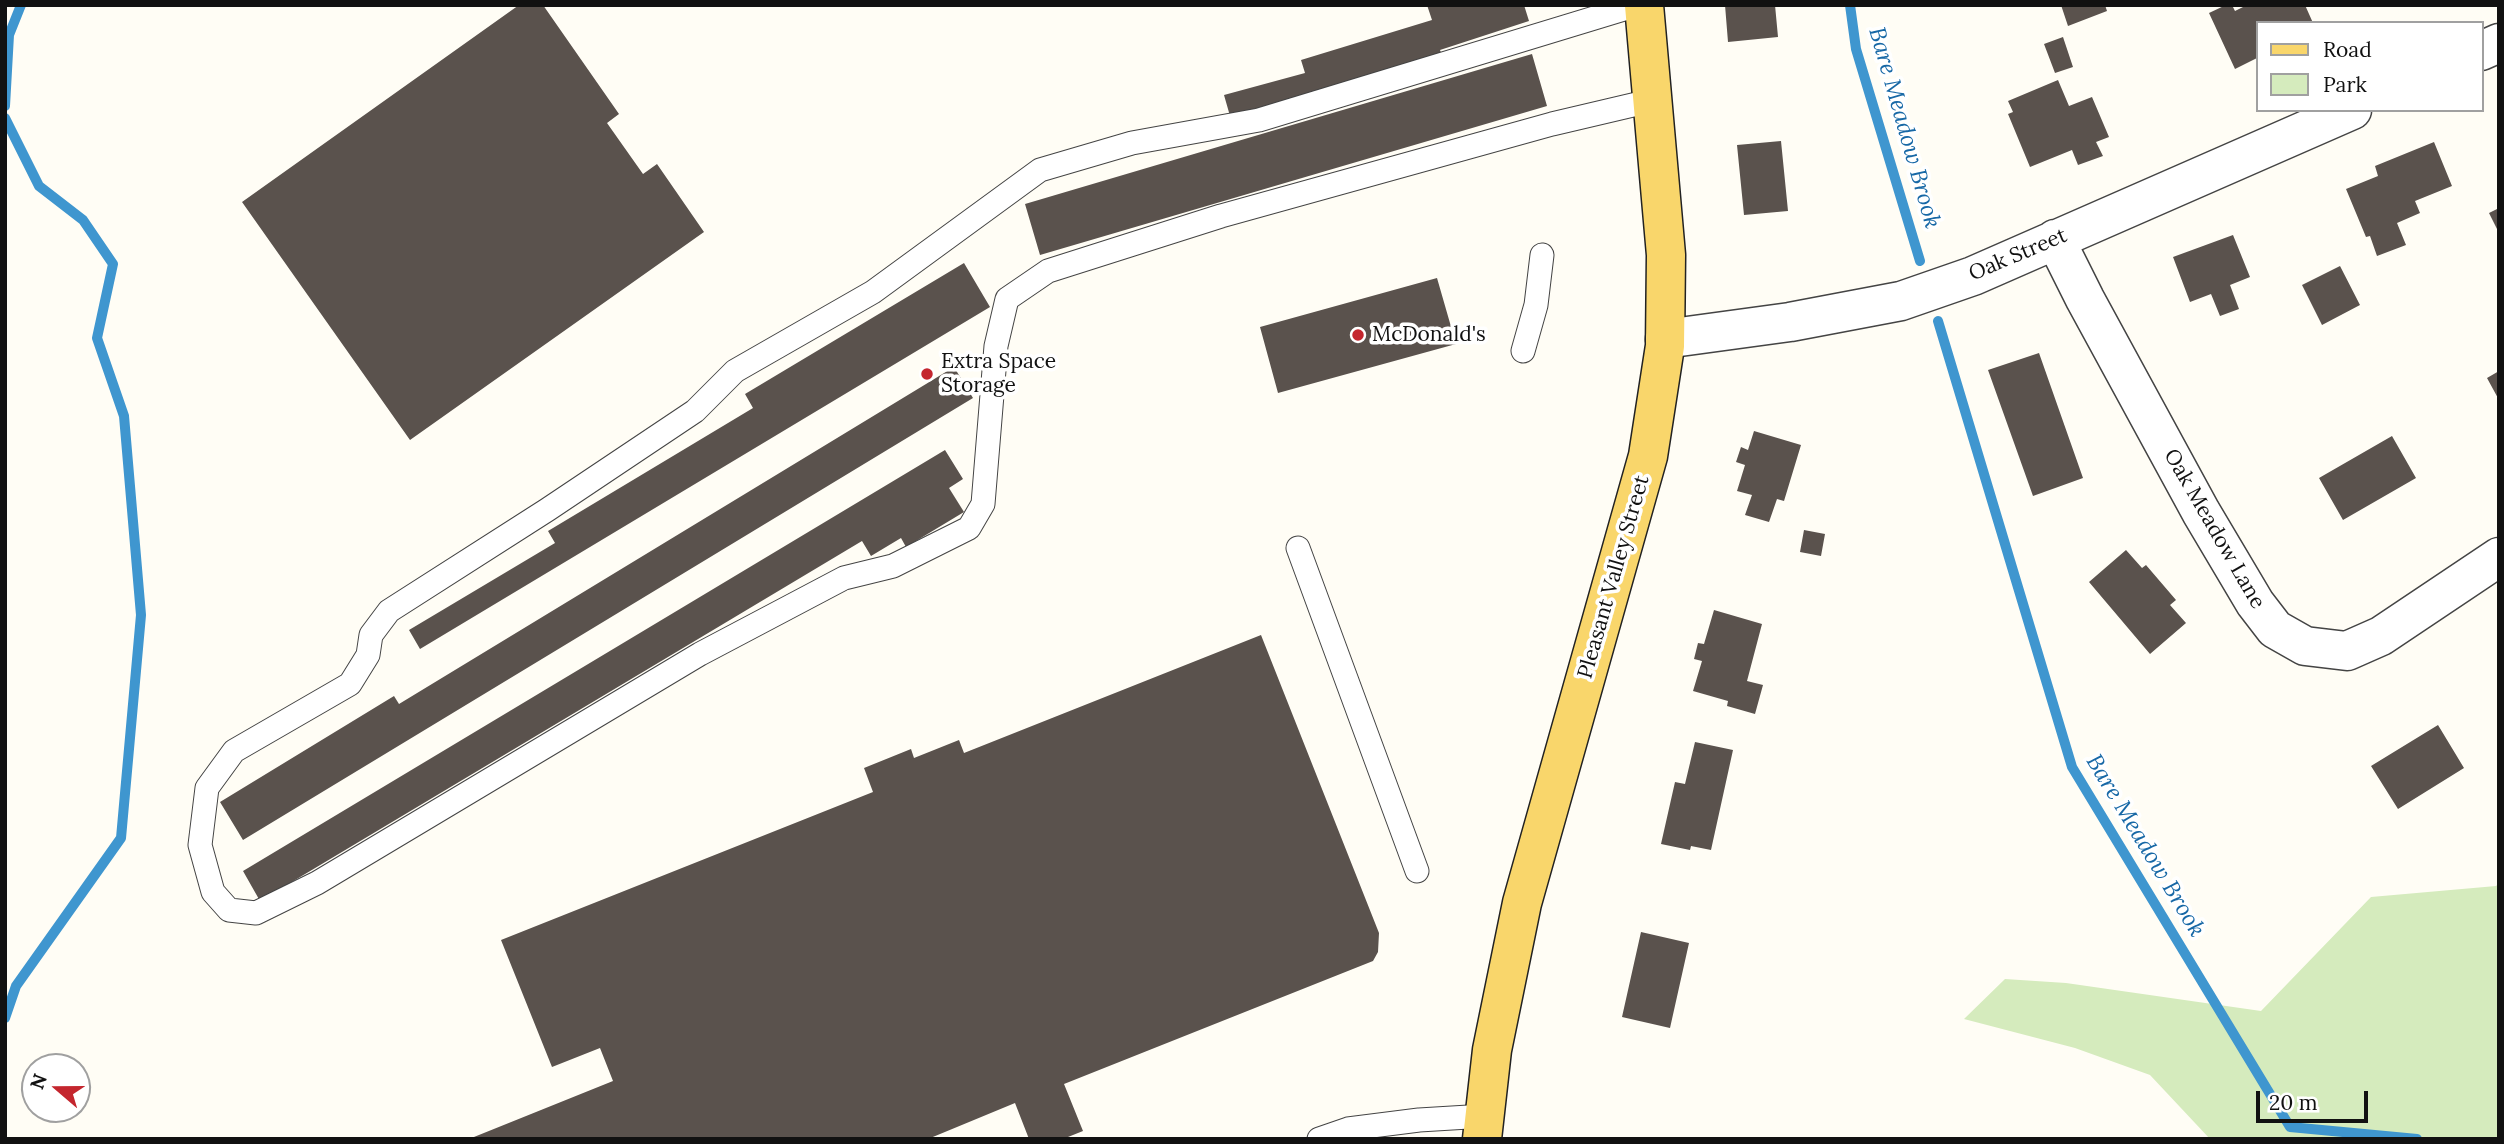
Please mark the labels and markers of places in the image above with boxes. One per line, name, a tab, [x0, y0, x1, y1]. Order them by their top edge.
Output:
place label: McDonald's	[1372, 322, 1486, 348]
marker: McDonald's	[1350, 327, 1366, 343]
place label: Extra Space Storage	[941, 349, 1056, 399]
marker: Extra Space Storage	[919, 366, 935, 382]

